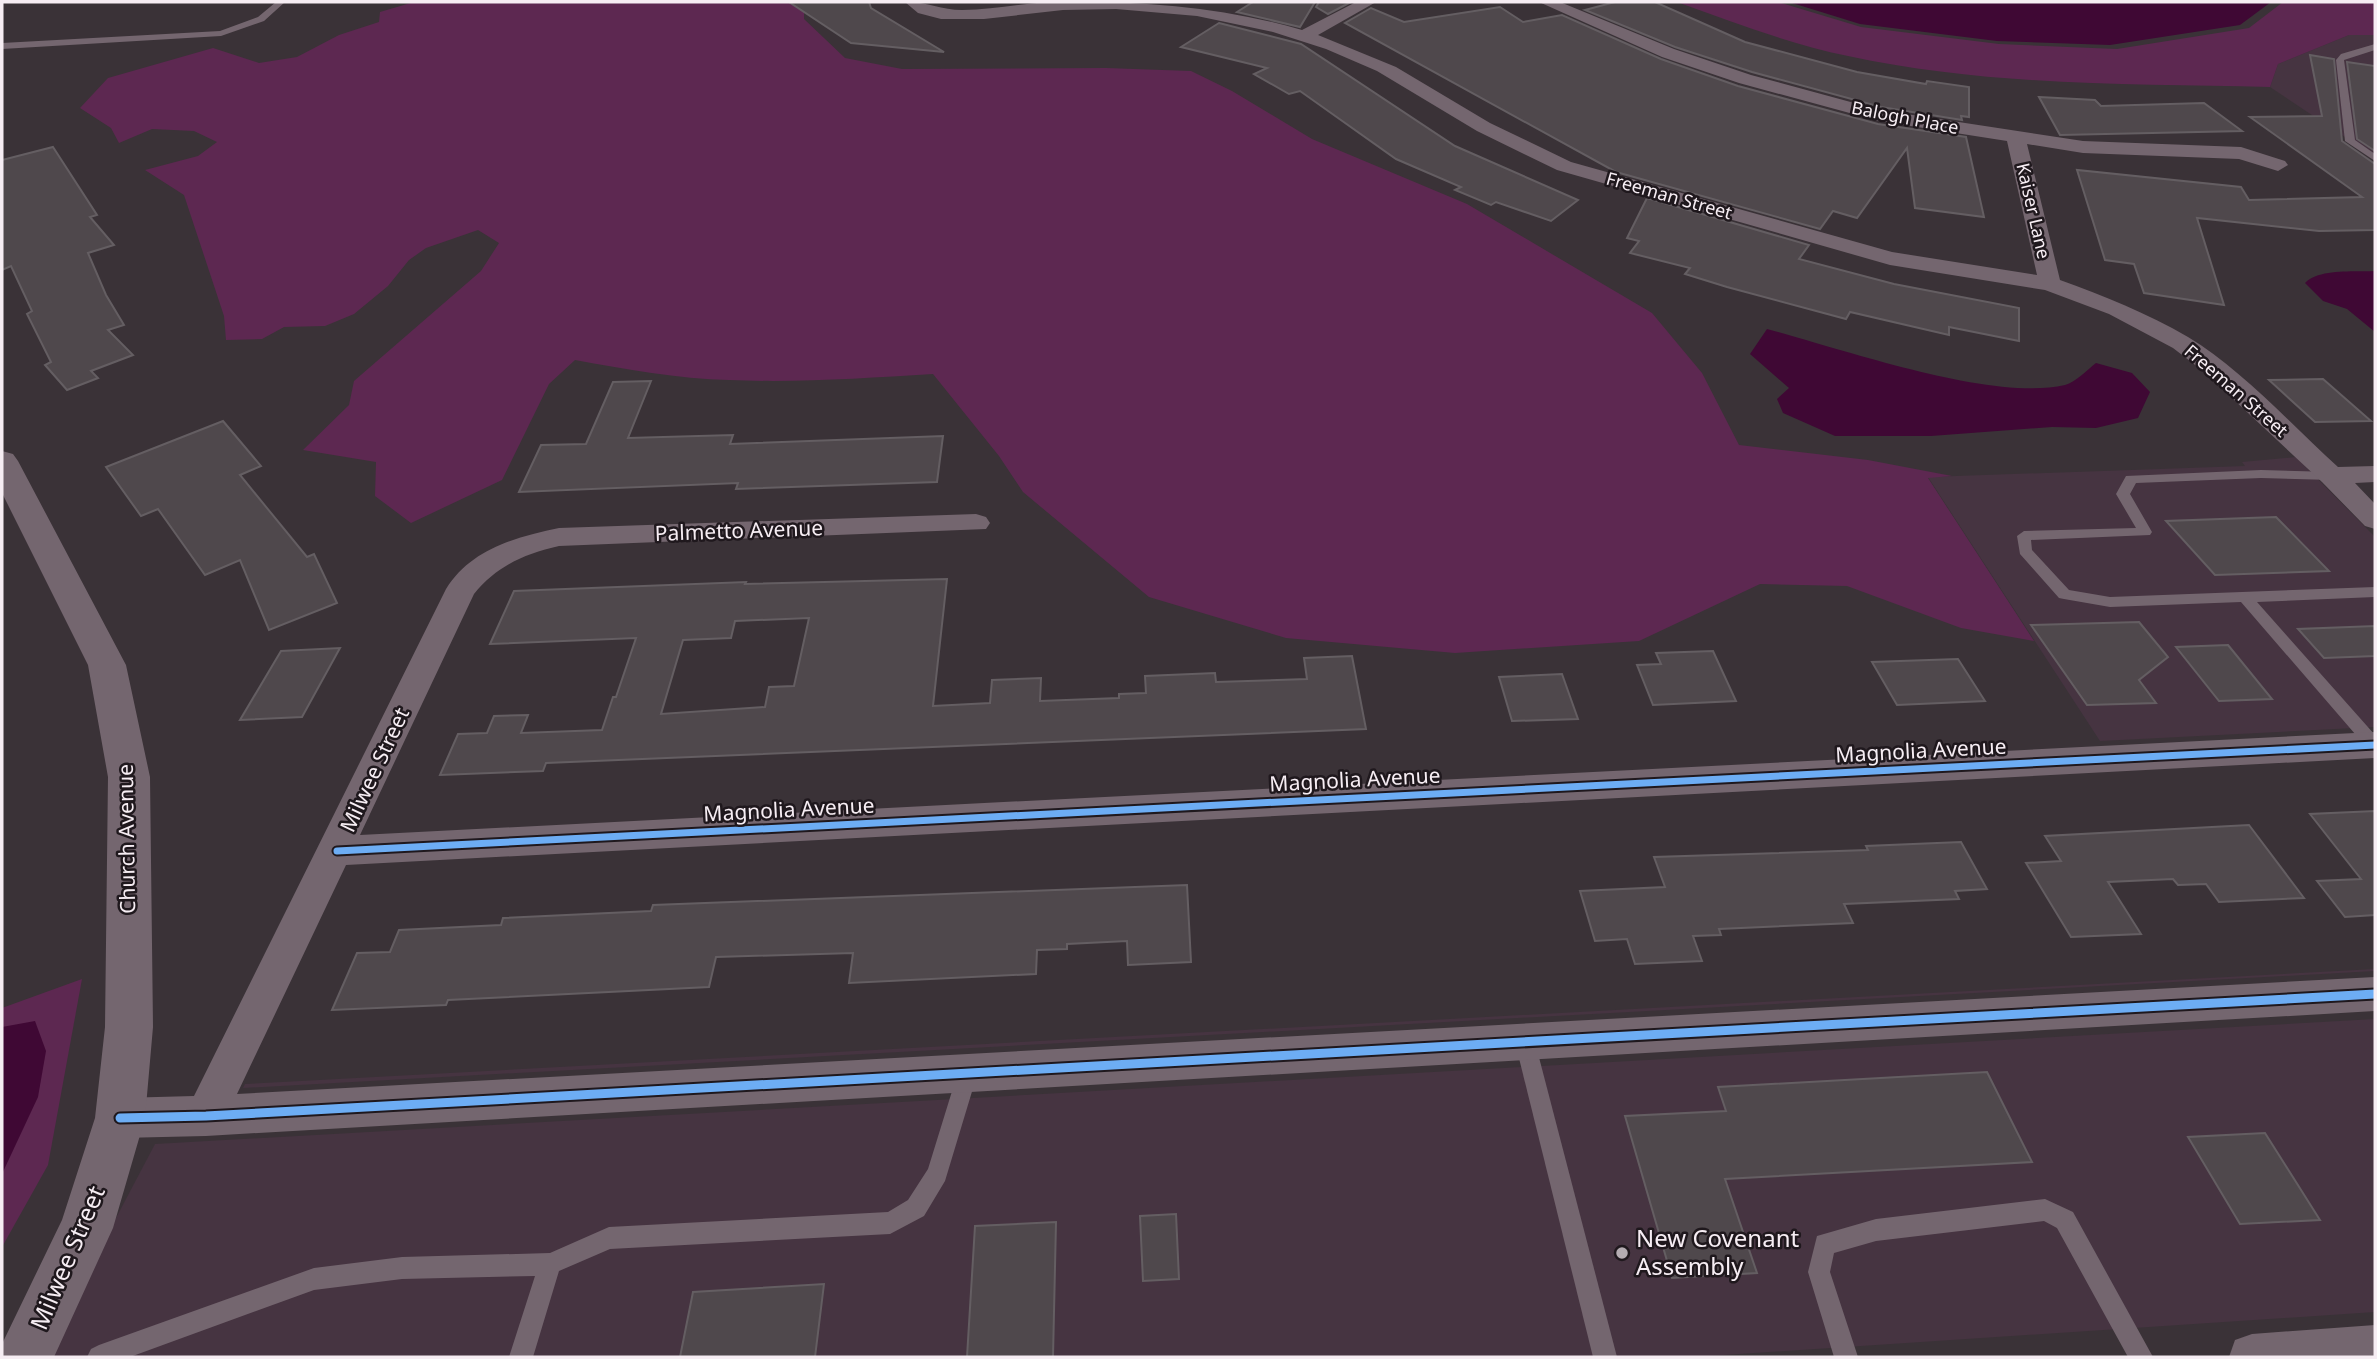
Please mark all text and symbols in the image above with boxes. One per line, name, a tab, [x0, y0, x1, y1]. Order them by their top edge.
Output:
street label: Balogh Place	[1850, 95, 1961, 139]
street label: Kaiser Lane	[2011, 161, 2057, 261]
street label: Freeman Street	[1604, 166, 1735, 225]
street label: Freeman Street	[2180, 339, 2294, 442]
street label: Palmetto Avenue	[654, 513, 824, 547]
street label: Milwee Street	[333, 702, 415, 836]
street label: Magnolia Avenue	[1835, 732, 2007, 768]
street label: Magnolia Avenue	[1269, 761, 1441, 797]
street label: Church Avenue	[111, 764, 141, 914]
street label: Magnolia Avenue	[703, 791, 875, 827]
street label: Milwee Street	[21, 1180, 112, 1334]
place label: New Covenant Assembly	[1636, 1221, 1799, 1282]
marker: New Covenant Assembly	[1614, 1245, 1630, 1261]

